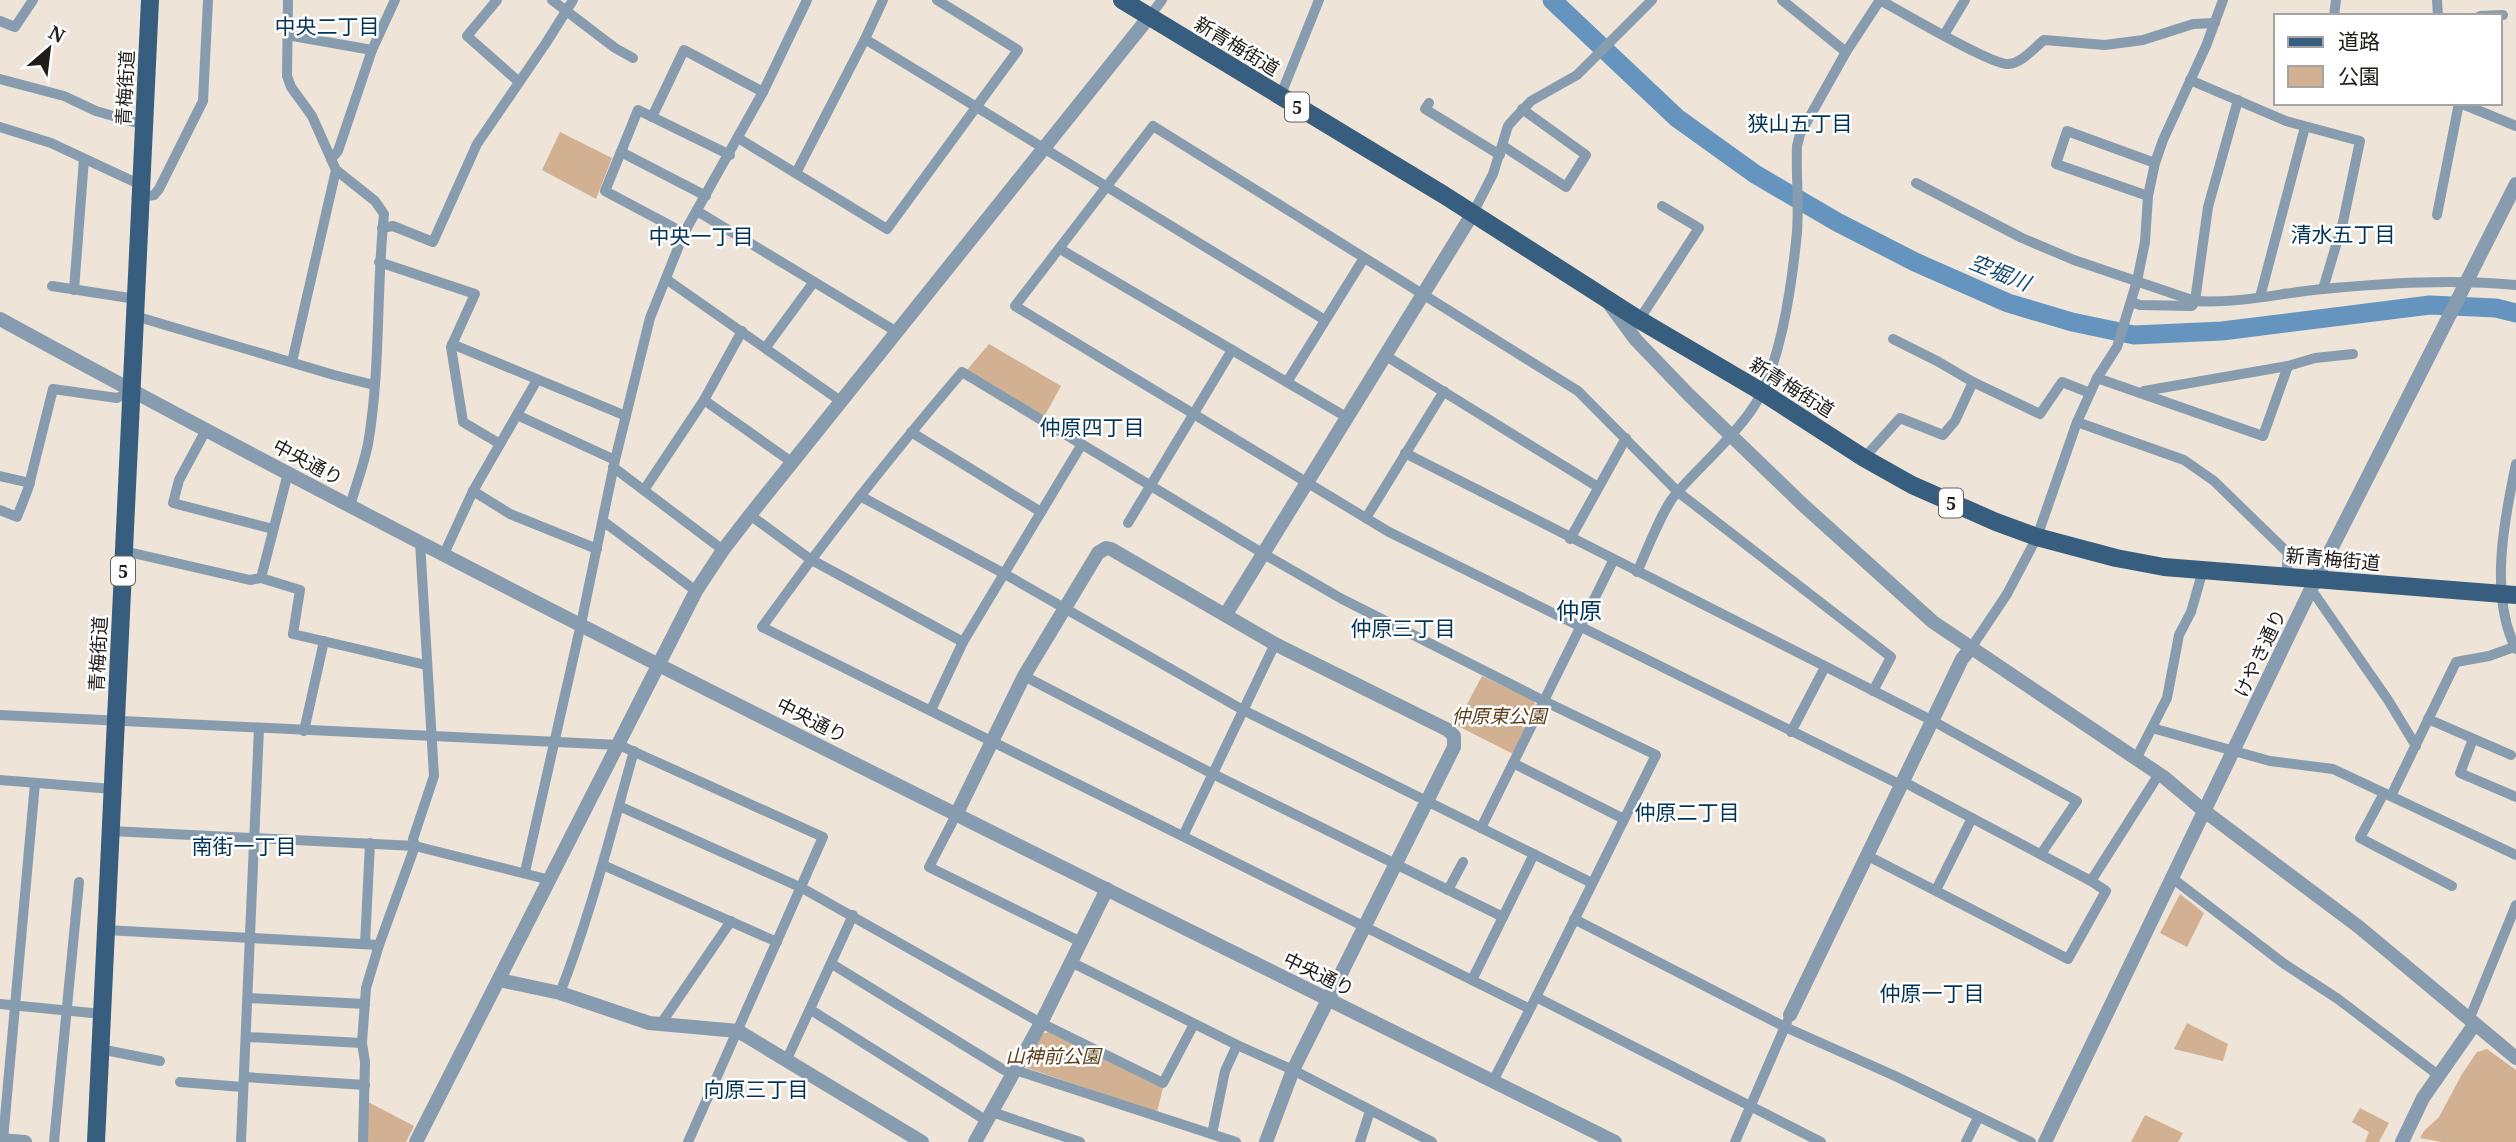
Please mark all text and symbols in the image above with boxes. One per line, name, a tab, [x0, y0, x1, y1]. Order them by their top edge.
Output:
street label: 新青梅街道	[1190, 10, 1284, 82]
district label: 中央二丁目	[275, 12, 380, 40]
north arrow	[14, 14, 84, 84]
legend	[2274, 14, 2502, 105]
text: N	[44, 19, 70, 49]
text: 道路	[2338, 27, 2380, 55]
street label: 青梅街道	[110, 49, 140, 127]
text: 公園	[2338, 62, 2380, 90]
road number: 5	[1285, 92, 1309, 122]
district label: 狭山五丁目	[1748, 109, 1853, 137]
district label: 清水五丁目	[2291, 220, 2396, 248]
district label: 中央一丁目	[649, 222, 754, 250]
water label: 空堀川	[1966, 247, 2036, 298]
street label: 新青梅街道	[1745, 351, 1839, 423]
district label: 仲原四丁目	[1040, 413, 1145, 441]
street label: 中央通り	[268, 433, 348, 491]
road number: 5	[1939, 489, 1963, 518]
street label: 新青梅街道	[2285, 542, 2381, 576]
road number: 5	[111, 556, 135, 586]
district label: 仲原	[1556, 594, 1602, 626]
street label: けやき通り	[2228, 604, 2292, 702]
district label: 仲原三丁目	[1351, 614, 1456, 642]
street label: 青梅街道	[83, 615, 113, 693]
street label: 中央通り	[772, 691, 852, 749]
park label: 仲原東公園	[1451, 703, 1549, 729]
district label: 仲原二丁目	[1635, 798, 1740, 826]
district label: 南街一丁目	[192, 832, 297, 860]
street label: 中央通り	[1279, 946, 1359, 1002]
district label: 仲原一丁目	[1880, 979, 1985, 1007]
park label: 山神前公園	[1005, 1043, 1103, 1069]
district label: 向原三丁目	[704, 1075, 809, 1103]

